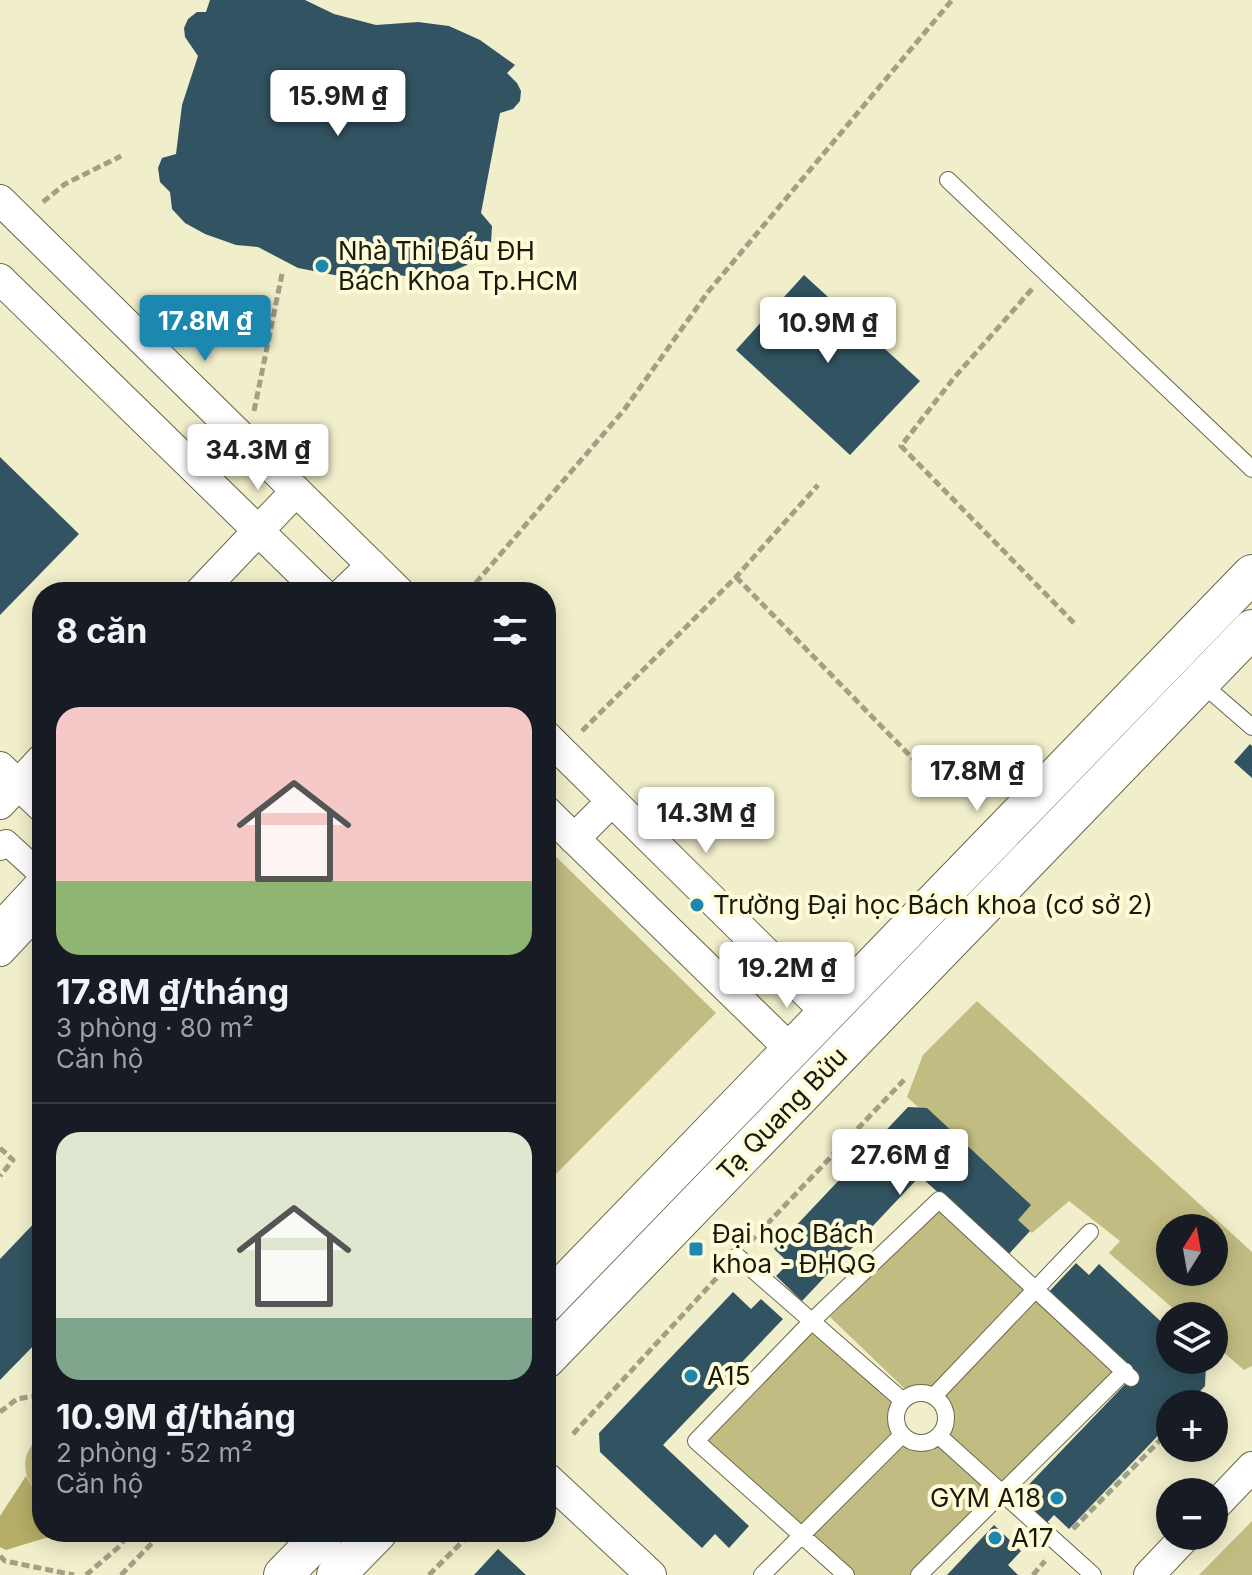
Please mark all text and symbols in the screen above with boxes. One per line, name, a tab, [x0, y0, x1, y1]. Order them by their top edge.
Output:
pin: 15.9M ₫	[264, 70, 412, 138]
text: 15.9M ₫	[288, 80, 388, 111]
place label: Nhà Thi Đấu ĐH Bách Khoa Tp.HCM	[338, 235, 578, 296]
marker: Nhà Thi Đấu ĐH Bách Khoa Tp.HCM	[313, 257, 331, 275]
pin: 17.8M ₫	[131, 295, 279, 363]
pin: 10.9M ₫	[754, 297, 902, 365]
text: 17.8M ₫	[158, 305, 252, 336]
text: 10.9M ₫	[778, 307, 878, 338]
pin: 34.3M ₫	[184, 424, 332, 492]
text: 34.3M ₫	[205, 434, 311, 465]
icon: filters	[488, 608, 532, 652]
text: 8 căn	[56, 610, 147, 651]
pin: 17.8M ₫	[903, 745, 1051, 813]
text: 17.8M ₫	[930, 755, 1024, 786]
icon: home	[222, 759, 366, 903]
pin: 14.3M ₫	[632, 787, 780, 855]
text: 14.3M ₫	[656, 797, 756, 828]
place label: Trường Đại học Bách khoa (cơ sở 2)	[713, 889, 1153, 920]
marker: Trường Đại học Bách khoa (cơ sở 2)	[688, 896, 706, 914]
pin: 19.2M ₫	[713, 942, 861, 1010]
text: 19.2M ₫	[737, 952, 837, 983]
text: 17.8M ₫/tháng	[56, 971, 289, 1012]
text: 3 phòng · 80 m²	[56, 1012, 254, 1043]
street label: Tạ Quang Bửu	[710, 1040, 853, 1187]
text: Căn hộ	[56, 1043, 143, 1074]
pin: 27.6M ₫	[826, 1129, 974, 1197]
text: 27.6M ₫	[850, 1139, 950, 1170]
icon: home	[222, 1184, 366, 1328]
north arrow	[1156, 1214, 1228, 1286]
map controls	[1156, 1214, 1228, 1550]
place label: Đại học Bách khoa - ĐHQG	[712, 1218, 876, 1279]
marker: Đại học Bách khoa - ĐHQG	[687, 1240, 705, 1258]
button: layers	[1156, 1302, 1228, 1374]
place label: A15	[707, 1360, 750, 1391]
marker: A15	[682, 1367, 700, 1385]
button: +	[1156, 1390, 1228, 1462]
text: 10.9M ₫/tháng	[56, 1396, 296, 1437]
text: 2 phòng · 52 m²	[56, 1437, 253, 1468]
text: Căn hộ	[56, 1468, 143, 1499]
button: −	[1156, 1478, 1228, 1550]
place label: GYM A18	[930, 1482, 1041, 1513]
marker: GYM A18	[1048, 1489, 1066, 1507]
place label: A17	[1011, 1522, 1053, 1553]
marker: A17	[986, 1529, 1004, 1547]

